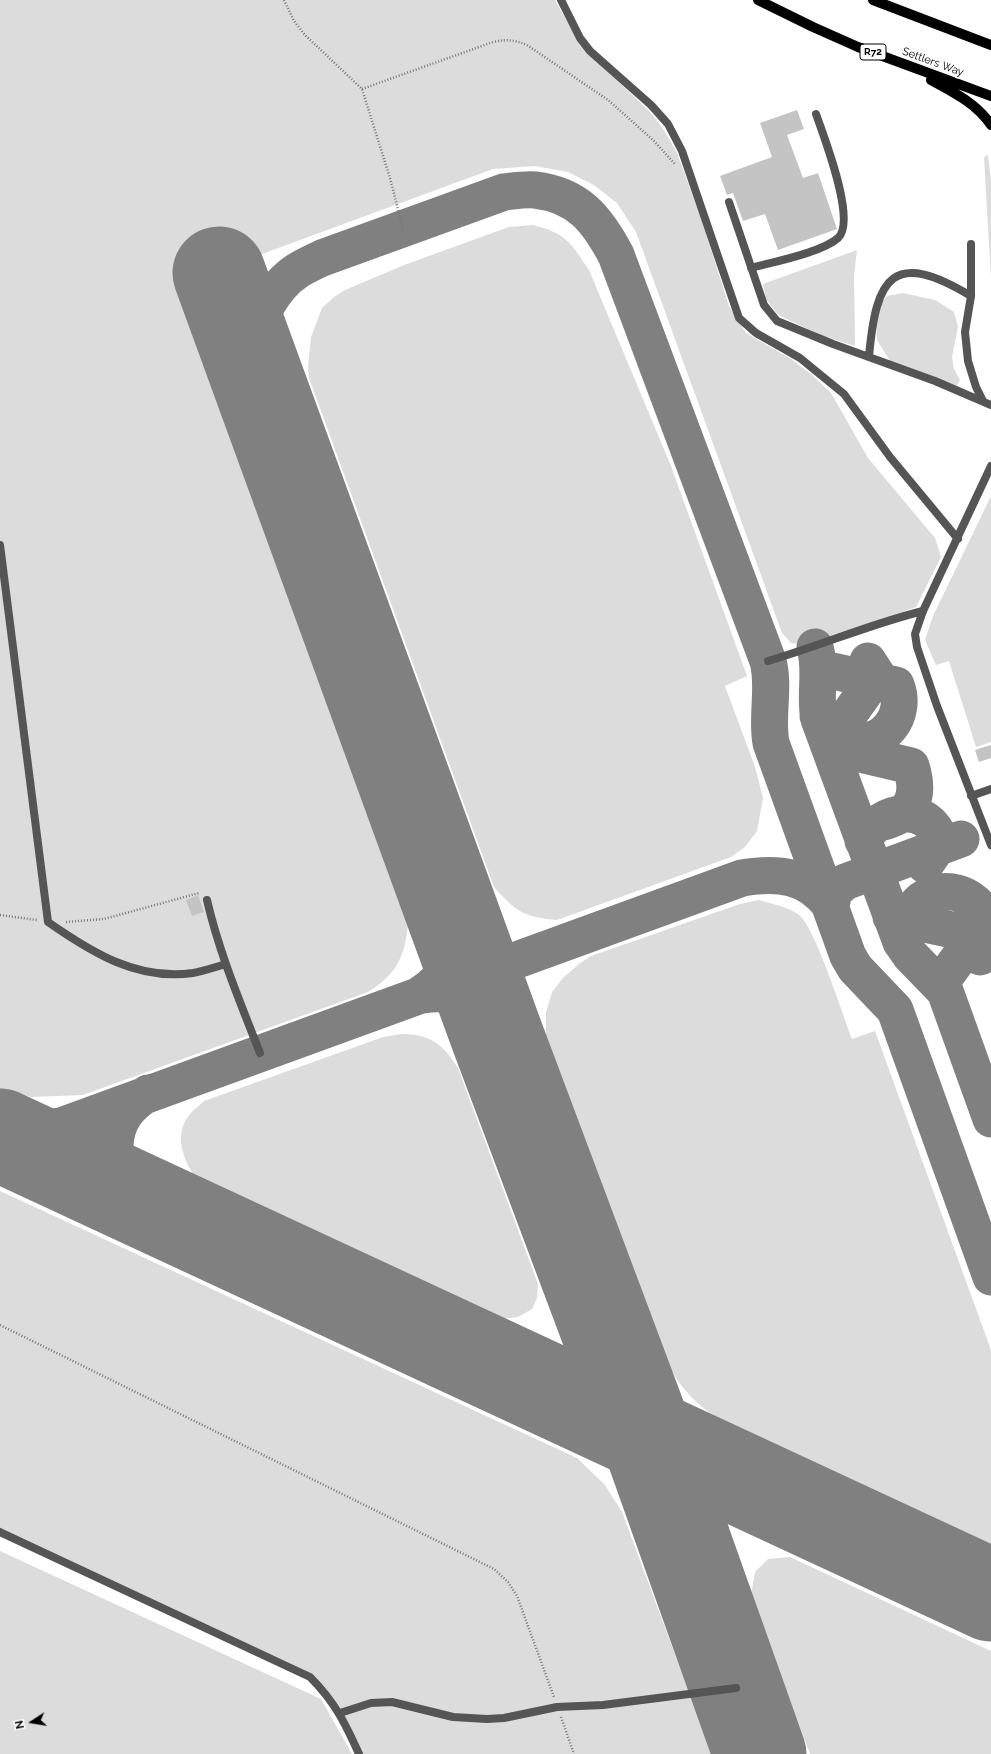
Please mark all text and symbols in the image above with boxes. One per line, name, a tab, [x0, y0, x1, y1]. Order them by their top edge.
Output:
road number: R72	[860, 44, 886, 60]
street label: Settlers Way	[900, 45, 966, 79]
north arrow	[12, 1702, 52, 1742]
text: N	[13, 1719, 27, 1730]

